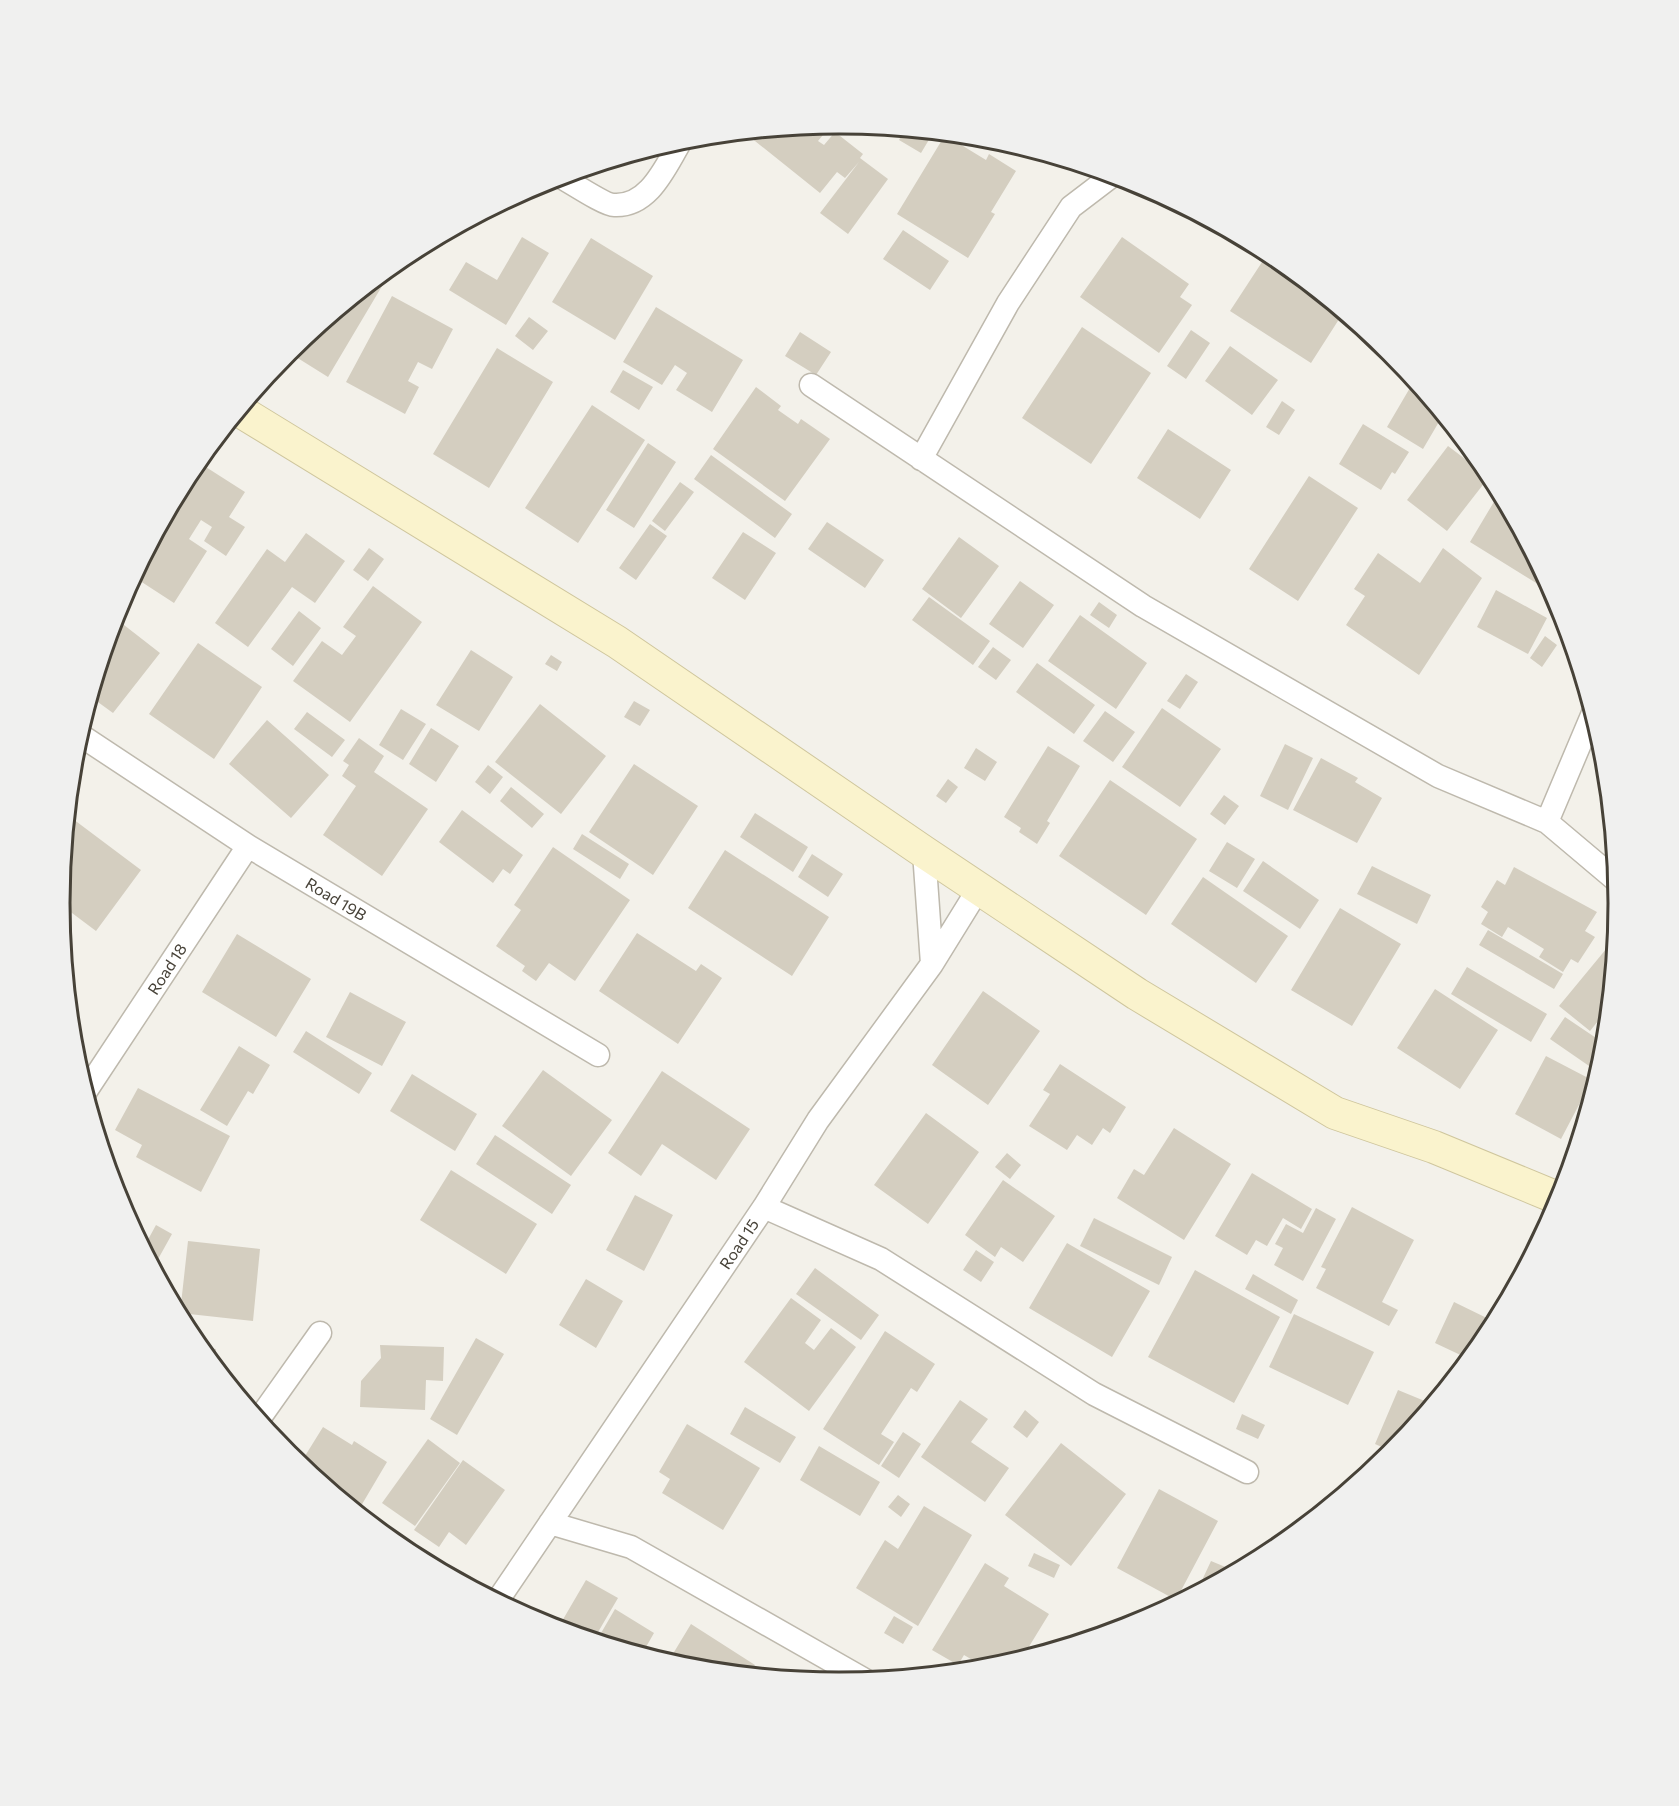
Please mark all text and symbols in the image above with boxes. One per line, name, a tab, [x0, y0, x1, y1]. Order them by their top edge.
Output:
street label: Road 19B	[303, 873, 370, 924]
street label: Road 18	[143, 940, 190, 998]
street label: Road 15	[715, 1215, 762, 1272]

